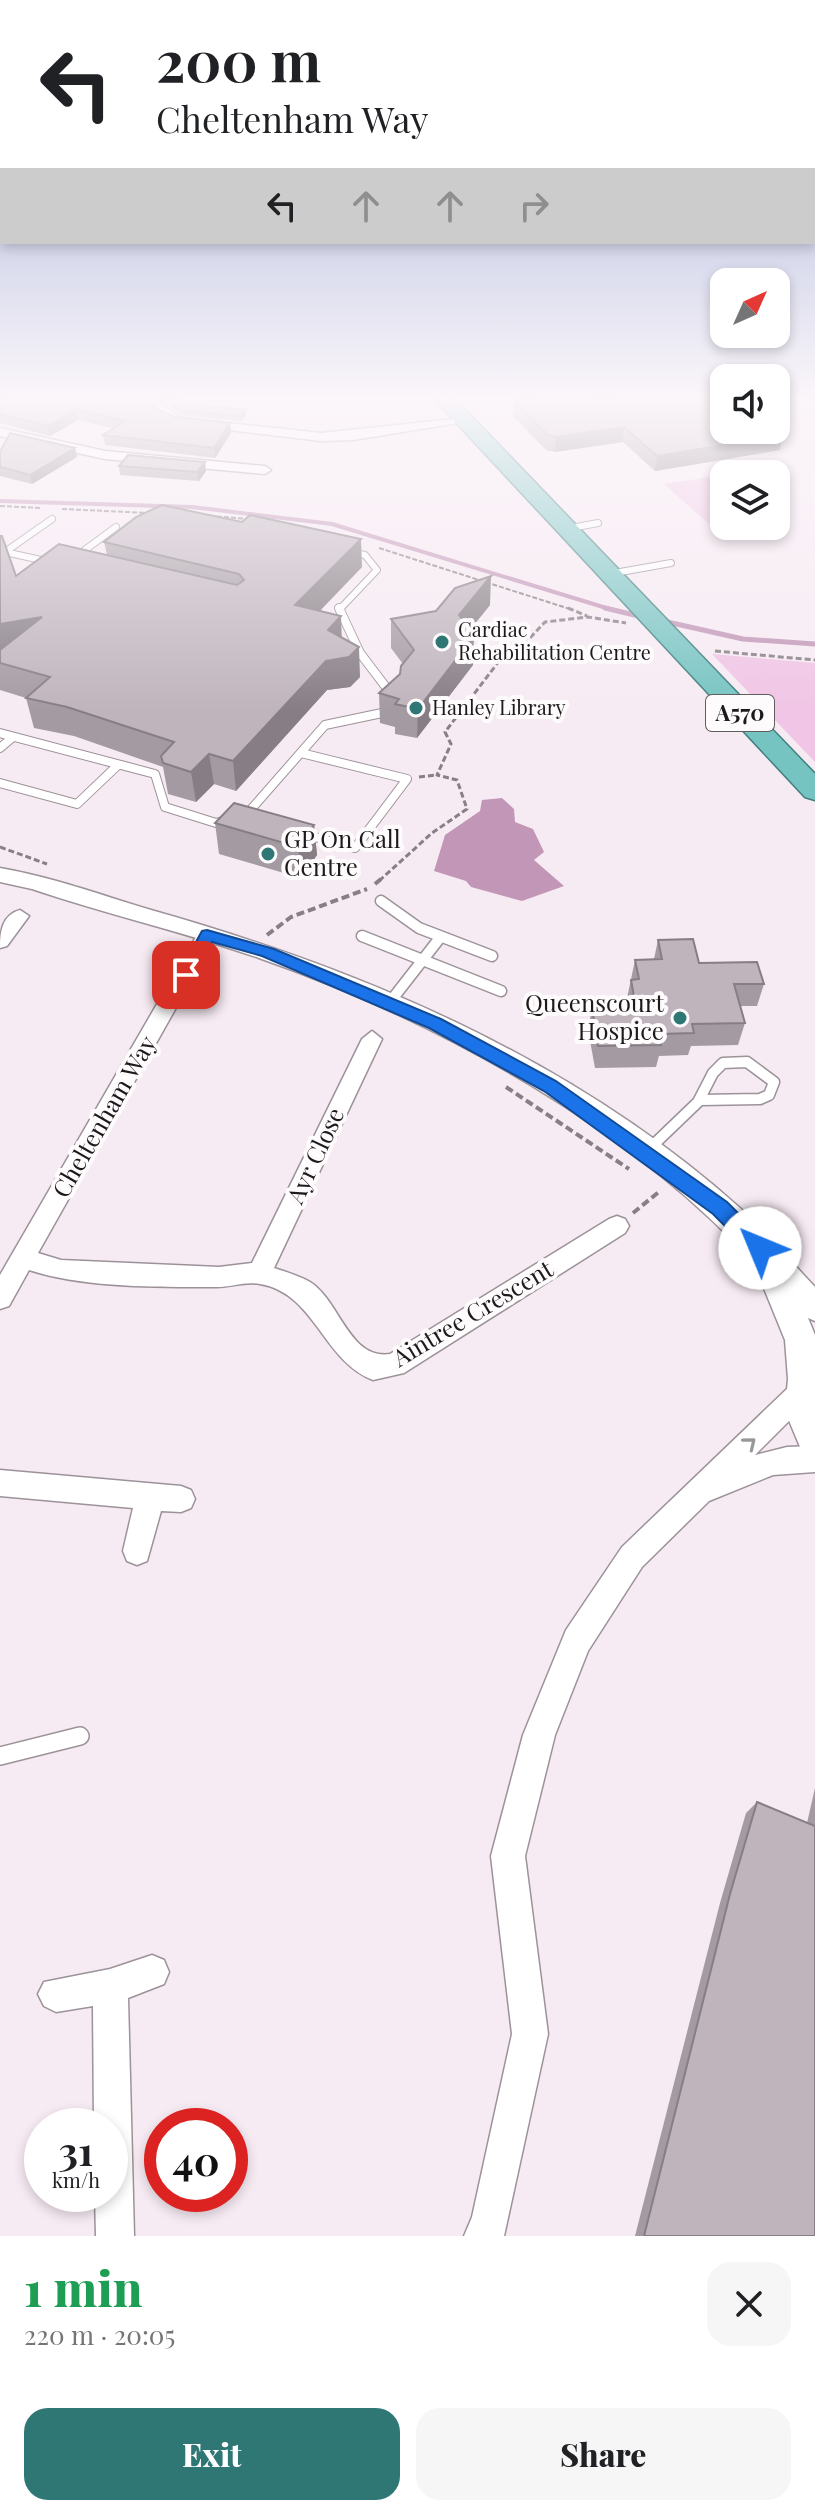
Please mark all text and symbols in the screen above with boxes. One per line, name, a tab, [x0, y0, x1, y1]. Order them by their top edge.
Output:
text: 200 m	[156, 22, 321, 97]
icon: left	[24, 32, 128, 136]
text: Cheltenham Way	[156, 94, 428, 142]
icon: left	[260, 184, 304, 228]
icon: ahead	[344, 184, 388, 228]
icon: ahead	[428, 184, 472, 228]
icon: right	[512, 184, 556, 228]
north arrow	[710, 268, 790, 348]
map controls	[710, 268, 790, 540]
button: sound	[710, 364, 790, 444]
button: layers	[710, 460, 790, 540]
place label: Cardiac Rehabilitation Centre	[458, 615, 651, 665]
marker: Cardiac Rehabilitation Centre	[433, 633, 451, 651]
place label: Hanley Library	[432, 693, 566, 720]
road number: A570	[706, 695, 774, 731]
marker: Hanley Library	[407, 699, 425, 717]
place label: GP On Call Centre	[284, 822, 401, 882]
marker: GP On Call Centre	[259, 845, 277, 863]
pin	[152, 941, 220, 1009]
icon: arrive	[164, 953, 208, 997]
place label: Queenscourt Hospice	[525, 986, 664, 1046]
marker: Queenscourt Hospice	[671, 1009, 689, 1027]
street label: Cheltenham Way	[44, 1029, 163, 1203]
street label: Ayr Close	[278, 1102, 350, 1209]
position arrow	[718, 1206, 802, 1290]
street label: Aintree Crescent	[385, 1252, 558, 1373]
one-way arrow	[740, 1438, 755, 1453]
speed limit sign: 40	[144, 2108, 248, 2212]
text: 31	[59, 2123, 93, 2176]
text: km/h	[52, 2166, 100, 2193]
text: 1 min	[24, 2255, 142, 2319]
button: close	[707, 2262, 791, 2346]
text: 220 m · 20:05	[24, 2317, 175, 2352]
button: Exit	[24, 2408, 400, 2500]
button: Share	[416, 2408, 791, 2500]

